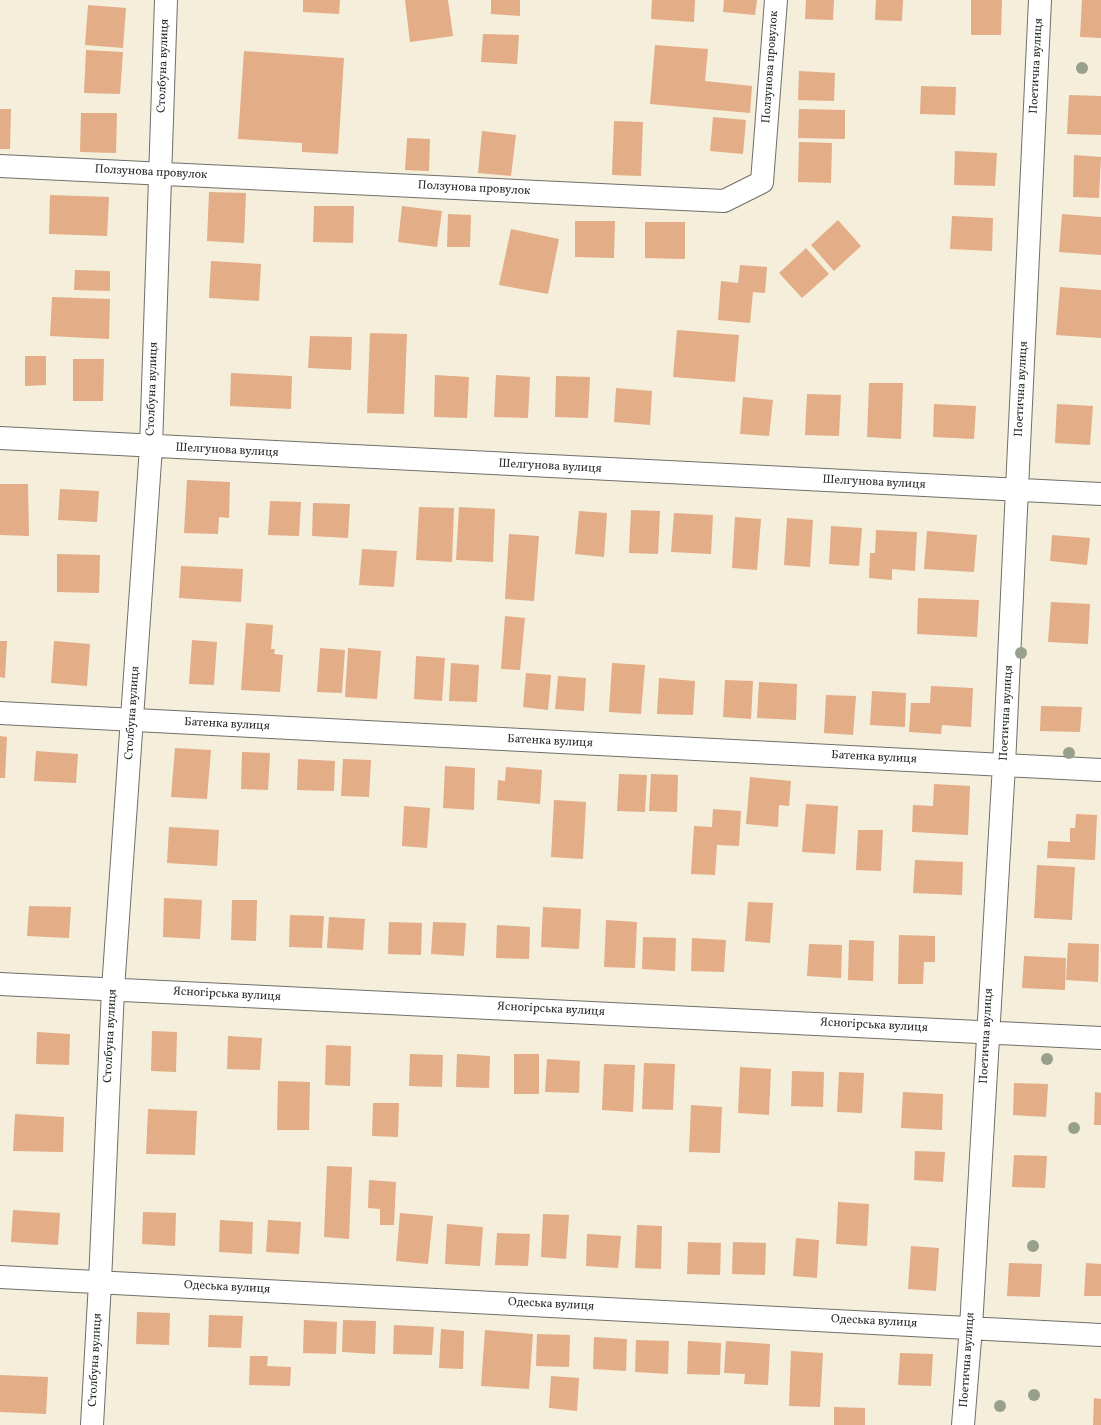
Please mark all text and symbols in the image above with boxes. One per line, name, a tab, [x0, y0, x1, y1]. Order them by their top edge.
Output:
street label: Ползунова провулок	[760, 10, 782, 124]
street label: Поетична вулиця	[1027, 18, 1047, 114]
street label: Столбуна вулиця	[155, 19, 173, 113]
street label: Ползунова провулок	[94, 163, 208, 183]
street label: Ползунова провулок	[417, 179, 531, 199]
street label: Поетична вулиця	[1012, 341, 1032, 437]
street label: Столбуна вулиця	[144, 342, 162, 436]
street label: Шелгунова вулиця	[175, 441, 279, 461]
street label: Шелгунова вулиця	[498, 457, 602, 477]
street label: Шелгунова вулиця	[822, 473, 926, 493]
street label: Поетична вулиця	[997, 665, 1017, 761]
street label: Столбуна вулиця	[123, 666, 143, 760]
street label: Батенка вулиця	[184, 716, 270, 734]
street label: Батенка вулиця	[507, 733, 593, 751]
street label: Батенка вулиця	[831, 749, 917, 767]
street label: Ясногірська вулиця	[173, 985, 281, 1005]
street label: Поетична вулиця	[977, 988, 997, 1084]
street label: Столбуна вулиця	[101, 989, 121, 1083]
street label: Ясногірська вулиця	[497, 1000, 605, 1020]
street label: Ясногірська вулиця	[820, 1016, 928, 1036]
street label: Одеська вулиця	[183, 1279, 271, 1297]
street label: Одеська вулиця	[507, 1296, 595, 1314]
street label: Поетична вулиця	[957, 1312, 979, 1408]
street label: Столбуна вулиця	[86, 1313, 106, 1407]
street label: Одеська вулиця	[830, 1313, 918, 1331]

